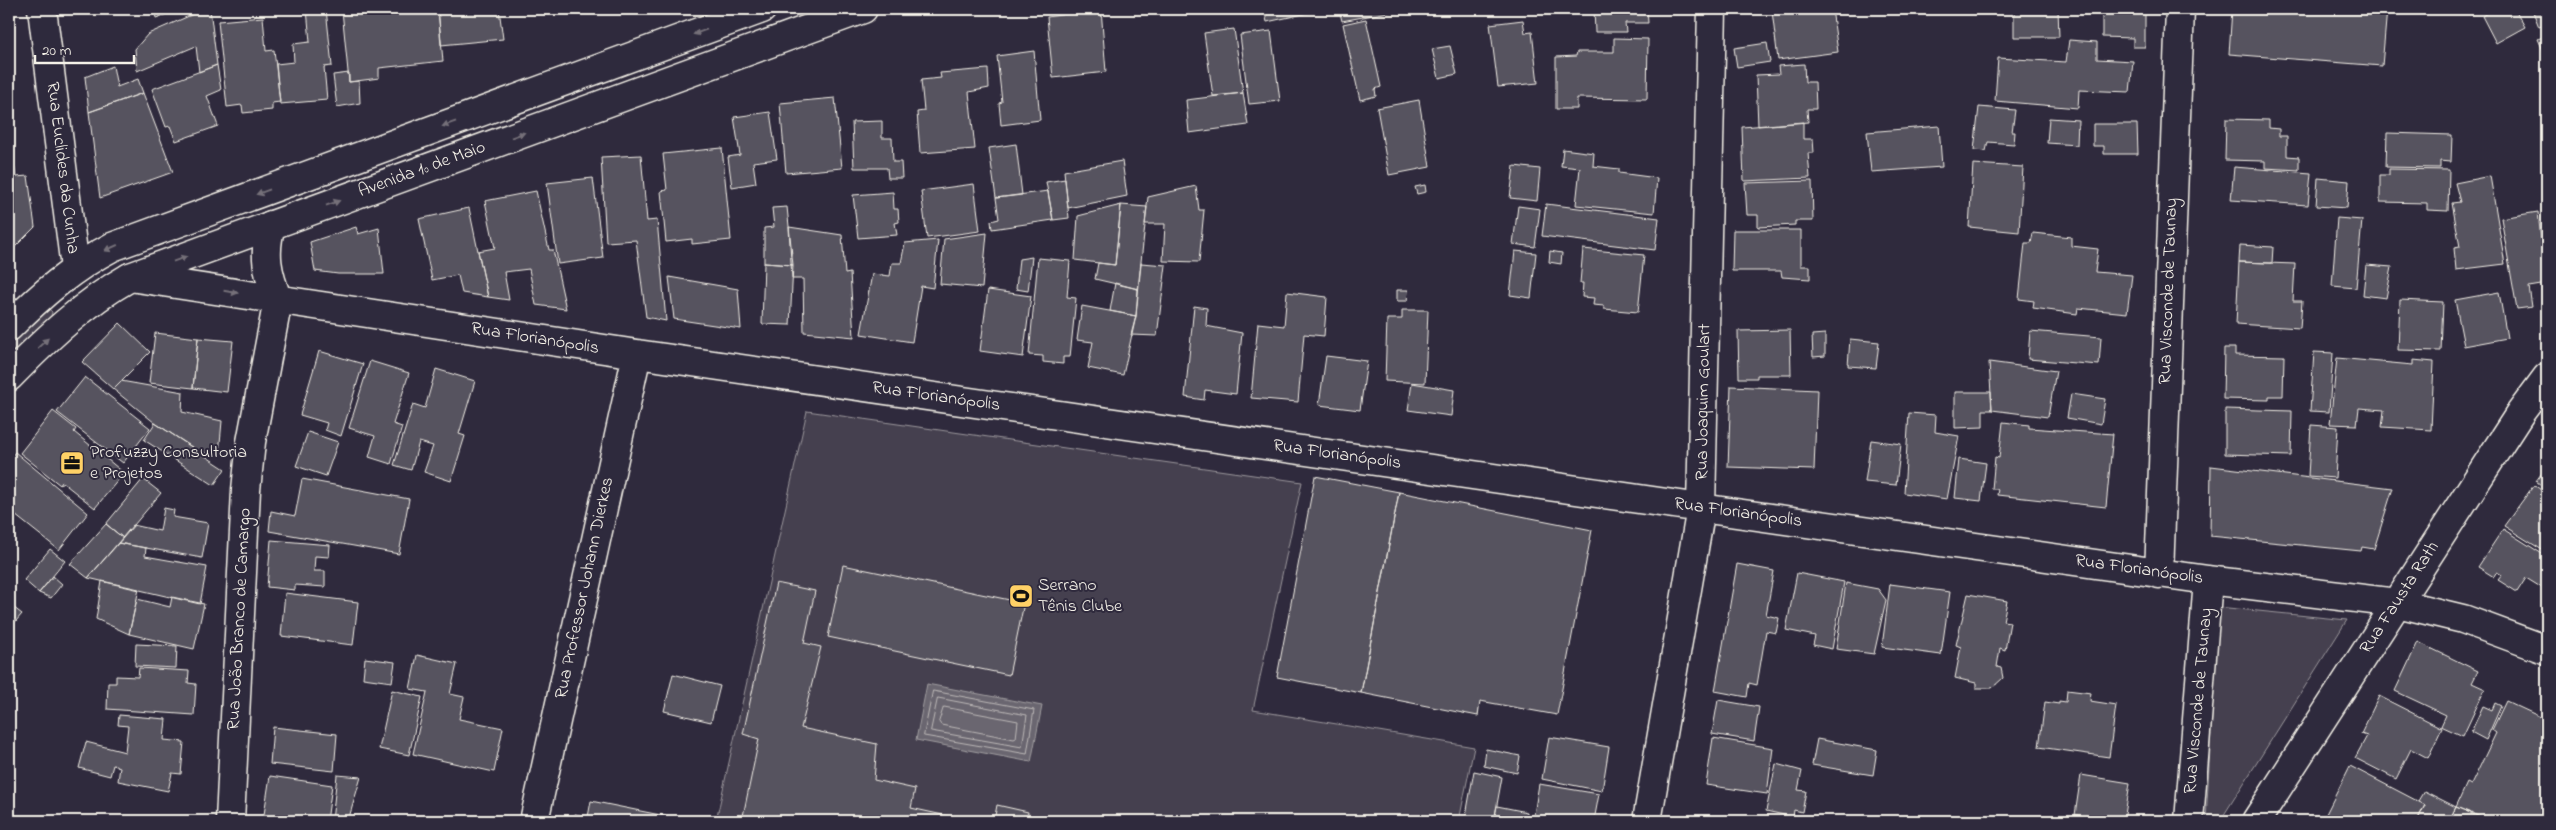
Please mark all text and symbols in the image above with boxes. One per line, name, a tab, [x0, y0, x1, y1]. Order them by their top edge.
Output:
one-way arrow	[692, 28, 707, 36]
scale bar	[35, 32, 134, 64]
text: 20 m	[42, 40, 72, 62]
street label: Rua Euclides da Cunha	[39, 80, 85, 256]
one-way arrow	[441, 120, 456, 128]
one-way arrow	[511, 131, 526, 139]
street label: Avenida 1º de Maio	[355, 135, 489, 205]
one-way arrow	[256, 189, 271, 196]
street label: Rua Visconde de Taunay	[2153, 197, 2185, 385]
one-way arrow	[325, 199, 340, 206]
one-way arrow	[104, 245, 118, 253]
one-way arrow	[173, 255, 188, 263]
one-way arrow	[223, 289, 239, 297]
street label: Rua Florianópolis	[469, 316, 601, 362]
street label: Rua Joaquim Goulart	[1690, 323, 1718, 481]
one-way arrow	[37, 337, 49, 349]
street label: Rua Florianópolis	[870, 375, 1002, 419]
street label: Rua Florianópolis	[1271, 433, 1403, 477]
place label: Profuzzy Consultoria e Projetos	[90, 440, 247, 487]
office icon: Profuzzy Consultoria e Projetos	[59, 450, 85, 476]
street label: Rua Professor Johann Dierkes	[549, 475, 621, 701]
street label: Rua Florianópolis	[1672, 491, 1804, 535]
street label: Rua João Branco de Camargo	[221, 507, 260, 731]
street label: Rua Fausta Rath	[2354, 537, 2446, 659]
street label: Rua Florianópolis	[2073, 548, 2205, 592]
place label: Serrano Tênis Clube	[1038, 573, 1123, 620]
sports icon: Serrano Tênis Clube	[1008, 583, 1034, 609]
street label: Rua Visconde de Taunay	[2178, 607, 2220, 795]

